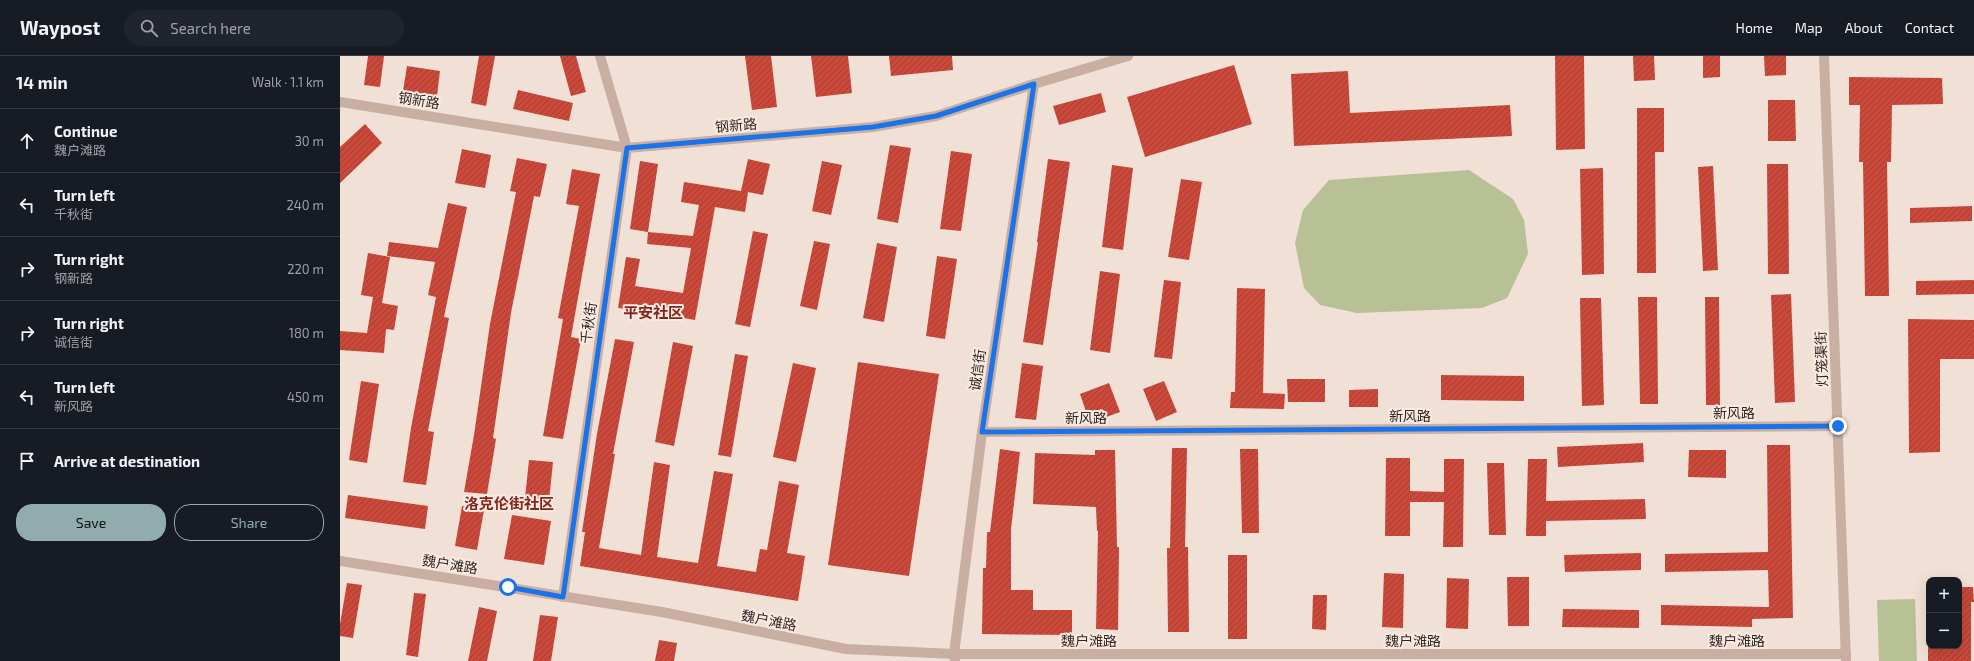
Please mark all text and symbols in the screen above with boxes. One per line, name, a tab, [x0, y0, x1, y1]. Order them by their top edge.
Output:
search box	[124, 10, 404, 46]
text: Waypost	[20, 16, 100, 39]
icon: search	[138, 17, 160, 39]
text: Search here	[170, 19, 251, 37]
text: Home	[1736, 19, 1773, 36]
text: Map	[1795, 19, 1823, 36]
text: About	[1845, 19, 1883, 36]
text: Contact	[1905, 19, 1954, 36]
text: 14 min	[16, 72, 68, 92]
text: Walk · 1.1 km	[252, 74, 324, 90]
street label: 钢新路	[397, 88, 441, 112]
street label: 钢新路	[714, 115, 758, 135]
text: Continue	[54, 122, 117, 140]
icon: ahead	[16, 130, 38, 152]
text: 30 m	[295, 133, 324, 149]
text: 魏户滩路	[54, 142, 106, 158]
text: Turn left	[54, 186, 115, 204]
icon: left	[16, 194, 38, 216]
text: 240 m	[287, 197, 324, 213]
text: 千秋街	[54, 206, 93, 222]
text: Turn right	[54, 250, 124, 268]
icon: right	[16, 258, 38, 280]
text: 220 m	[287, 261, 324, 277]
text: 钢新路	[54, 270, 93, 286]
street label: 千秋街	[577, 301, 599, 345]
district label: 平安社区	[623, 303, 683, 321]
text: Turn right	[54, 314, 124, 332]
icon: right	[16, 322, 38, 344]
text: 180 m	[289, 325, 324, 341]
street label: 灯笼渠街	[1812, 331, 1830, 387]
text: 诚信街	[54, 334, 93, 350]
street label: 诚信街	[966, 348, 988, 392]
text: Turn left	[54, 378, 115, 396]
icon: left	[16, 386, 38, 408]
text: 450 m	[287, 389, 324, 405]
text: 新风路	[54, 398, 93, 414]
street label: 新风路	[1713, 404, 1755, 421]
street label: 新风路	[1389, 407, 1431, 424]
street label: 新风路	[1065, 409, 1107, 426]
route end	[1829, 417, 1847, 435]
icon: arrive	[16, 450, 38, 472]
text: Arrive at destination	[54, 452, 200, 470]
district label: 洛克伦街社区	[464, 494, 554, 512]
button: Save	[16, 504, 166, 541]
button: Share	[174, 504, 324, 541]
street label: 魏户滩路	[421, 551, 479, 577]
map controls	[1926, 577, 1962, 649]
button: +	[1926, 577, 1962, 613]
route start	[499, 578, 517, 596]
street label: 魏户滩路	[740, 606, 798, 634]
button: −	[1926, 613, 1962, 649]
street label: 魏户滩路	[1061, 632, 1117, 649]
street label: 魏户滩路	[1385, 632, 1441, 649]
street label: 魏户滩路	[1709, 632, 1765, 649]

